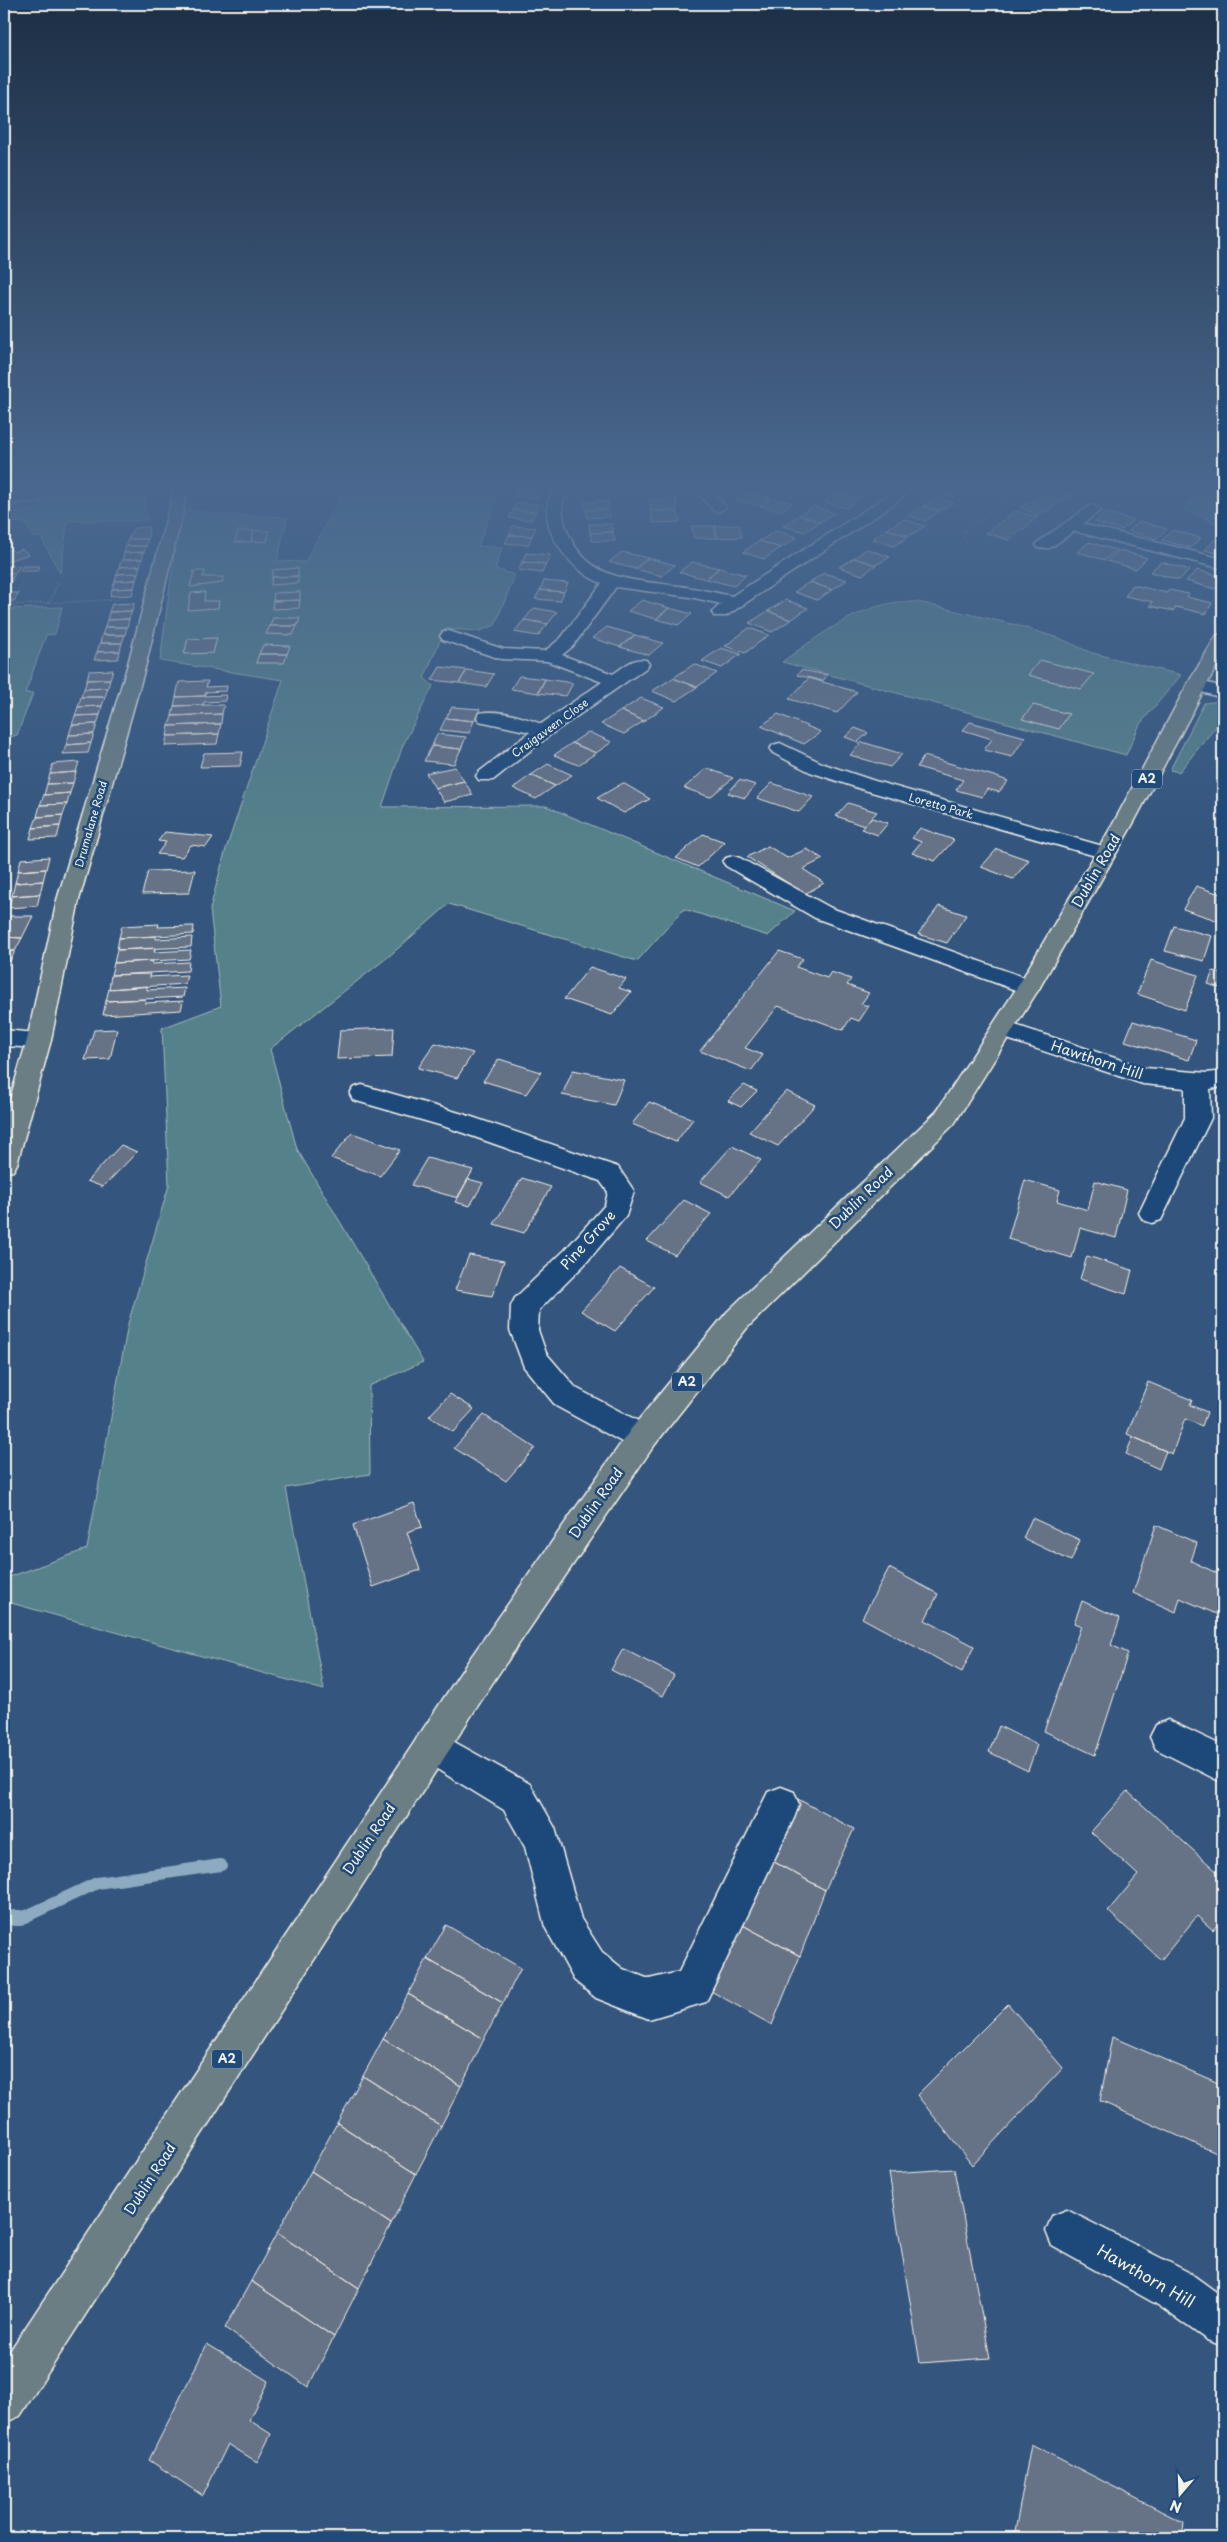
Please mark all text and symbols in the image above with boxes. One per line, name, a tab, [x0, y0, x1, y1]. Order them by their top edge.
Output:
street label: Craigaveen Close	[508, 694, 592, 761]
road number: A2	[1132, 770, 1162, 789]
street label: Drumalane Road	[70, 779, 111, 869]
street label: Loretto Park	[907, 788, 976, 823]
street label: Dublin Road	[1066, 830, 1125, 912]
street label: Hawthorn Hill	[1048, 1035, 1146, 1084]
street label: Dublin Road	[824, 1162, 897, 1234]
street label: Pine Grove	[555, 1205, 620, 1274]
road number: A2	[672, 1372, 702, 1391]
street label: Dublin Road	[563, 1463, 628, 1542]
street label: Dublin Road	[337, 1799, 400, 1879]
road number: A2	[212, 2050, 242, 2068]
street label: Dublin Road	[118, 2139, 181, 2219]
street label: Hawthorn Hill	[1093, 2237, 1200, 2313]
north arrow	[1154, 2470, 1204, 2520]
text: N	[1167, 2495, 1184, 2518]

